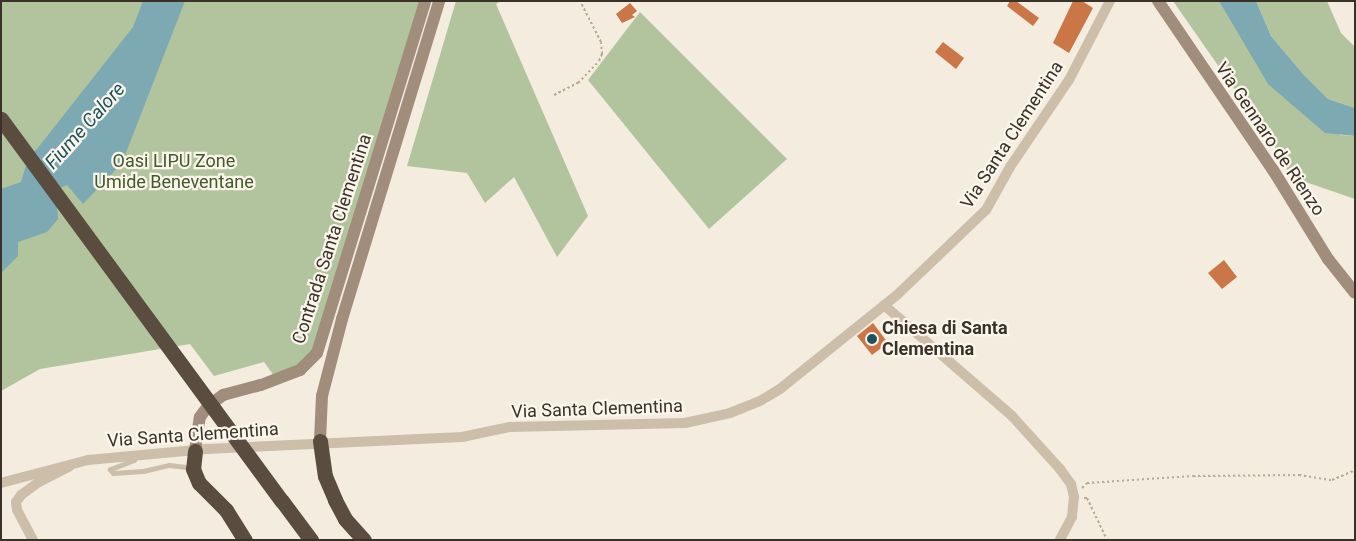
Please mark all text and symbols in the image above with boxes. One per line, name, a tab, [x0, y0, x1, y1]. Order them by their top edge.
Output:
street label: Via Santa Clementina	[956, 57, 1068, 213]
street label: Via Gennaro de Rienzo	[1211, 58, 1329, 220]
water label: Fiume Calore	[40, 78, 130, 174]
street label: Contrada Santa Clementina	[288, 131, 376, 347]
park label: Oasi LIPU Zone Umide Beneventane	[94, 151, 254, 193]
place label: Chiesa di Santa Clementina	[882, 318, 1008, 360]
marker: Chiesa di Santa Clementina	[866, 333, 878, 345]
street label: Via Santa Clementina	[511, 395, 683, 423]
street label: Via Santa Clementina	[107, 418, 279, 452]

